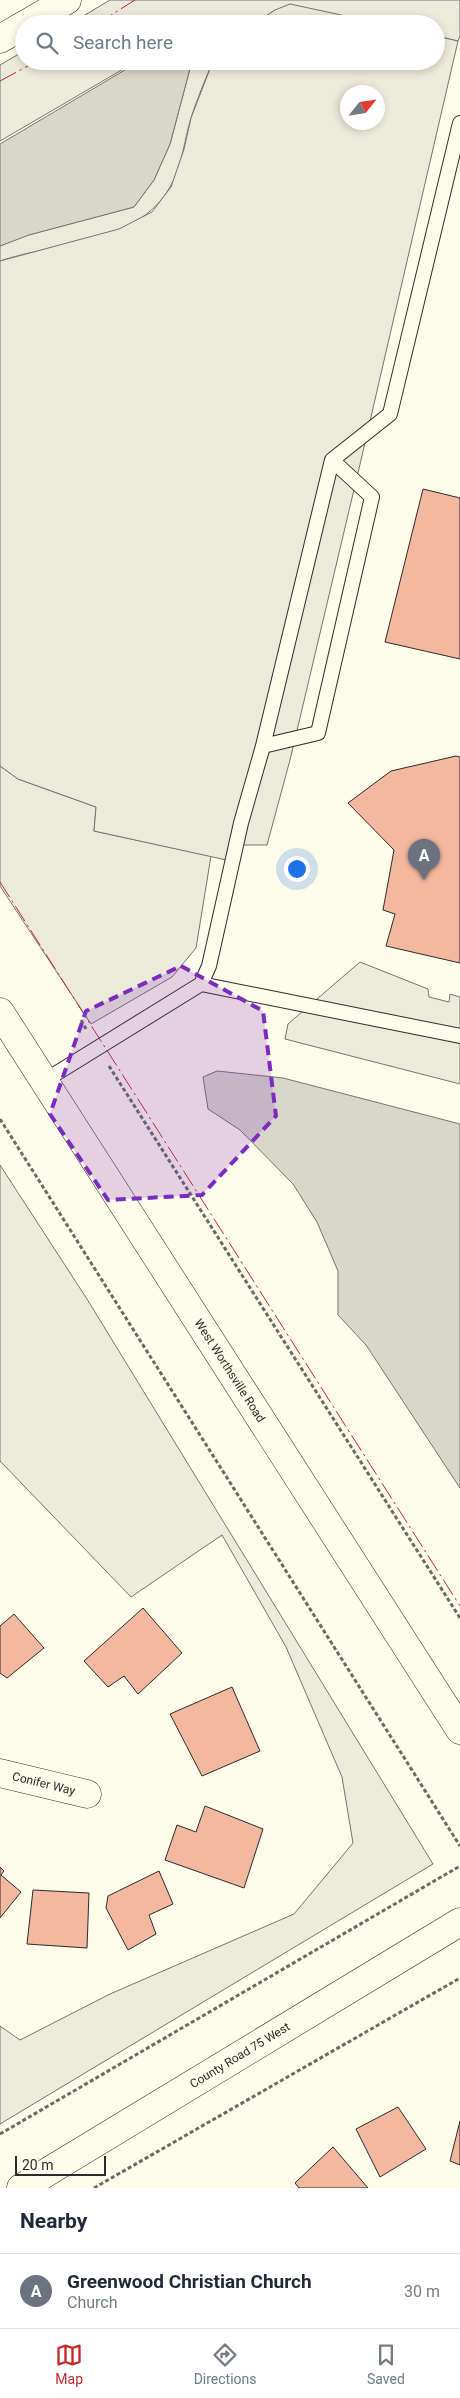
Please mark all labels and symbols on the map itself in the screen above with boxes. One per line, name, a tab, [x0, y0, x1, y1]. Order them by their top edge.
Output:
north arrow	[340, 85, 385, 130]
pin: A	[408, 839, 440, 880]
your location	[284, 856, 310, 882]
street label: West Worthsville Road	[192, 1316, 268, 1425]
street label: Conifer Way	[11, 1769, 77, 1798]
street label: County Road 75 West	[187, 2020, 293, 2091]
scale bar	[15, 2153, 106, 2176]

